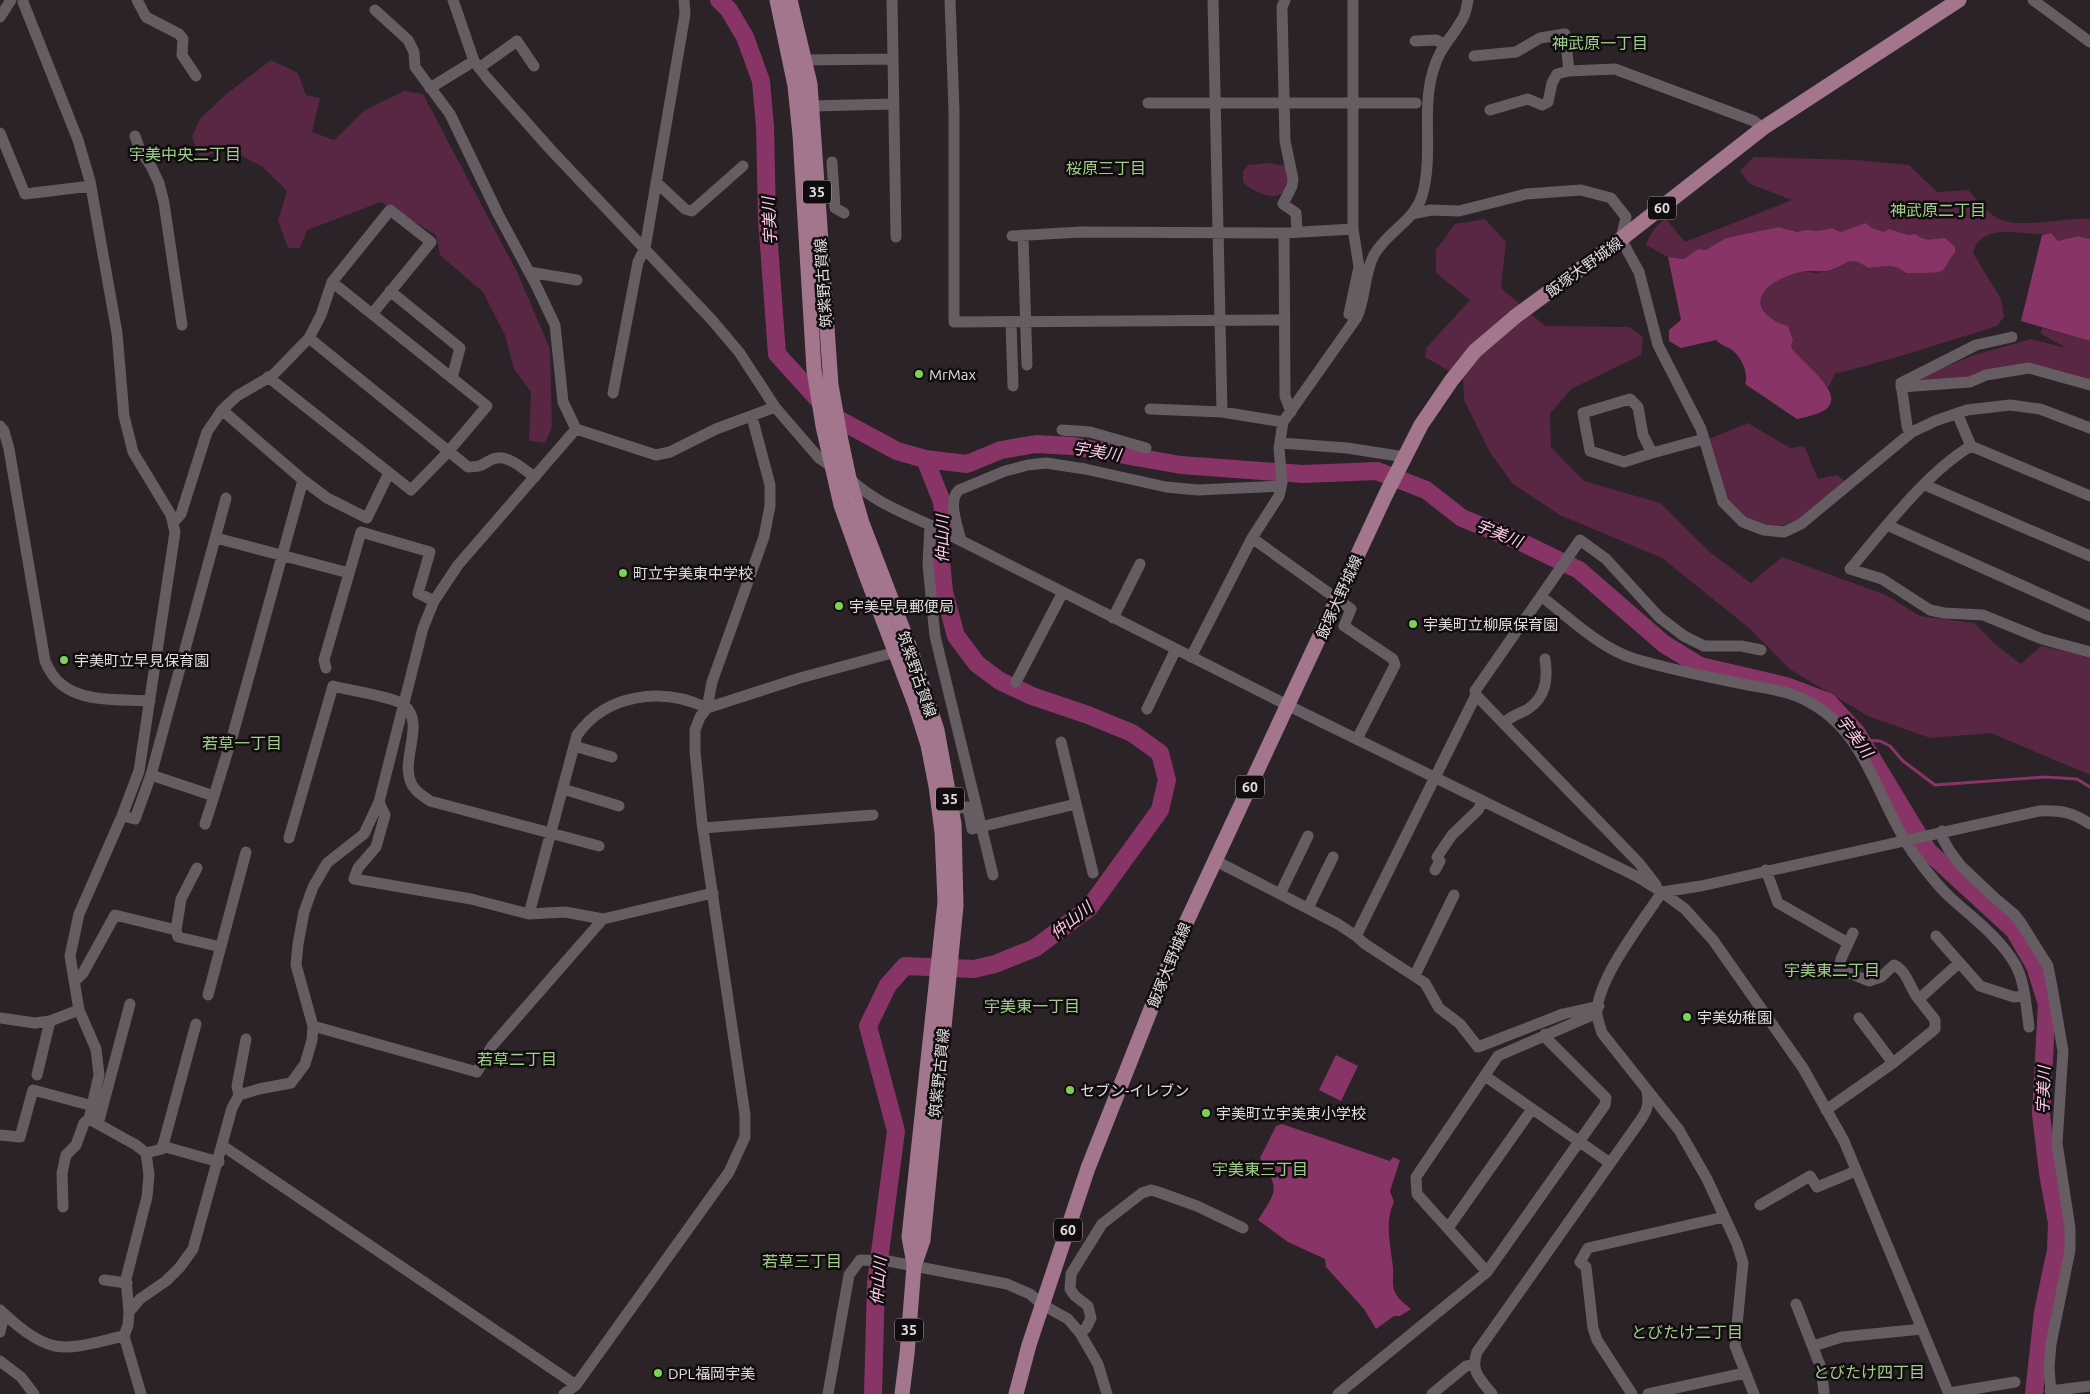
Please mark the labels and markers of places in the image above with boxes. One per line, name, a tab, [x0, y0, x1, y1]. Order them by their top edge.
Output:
place label: MrMax	[929, 366, 976, 383]
marker: MrMax	[913, 368, 925, 380]
place label: 町立宇美東中学校	[633, 565, 753, 582]
marker: 町立宇美東中学校	[617, 567, 629, 579]
place label: 宇美早見郵便局	[849, 598, 954, 615]
marker: 宇美早見郵便局	[833, 600, 845, 612]
place label: 宇美町立柳原保育園	[1423, 616, 1558, 633]
marker: 宇美町立柳原保育園	[1407, 618, 1419, 630]
place label: 宇美町立早見保育園	[74, 652, 209, 669]
marker: 宇美町立早見保育園	[58, 654, 70, 666]
place label: 宇美幼稚園	[1697, 1009, 1772, 1026]
marker: 宇美幼稚園	[1681, 1011, 1693, 1023]
place label: セブン-イレブン	[1080, 1082, 1189, 1099]
marker: セブン-イレブン	[1064, 1084, 1076, 1096]
place label: 宇美町立宇美東小学校	[1216, 1105, 1366, 1122]
marker: 宇美町立宇美東小学校	[1200, 1107, 1212, 1119]
place label: DPL福岡宇美	[668, 1365, 755, 1382]
marker: DPL福岡宇美	[652, 1367, 664, 1379]

